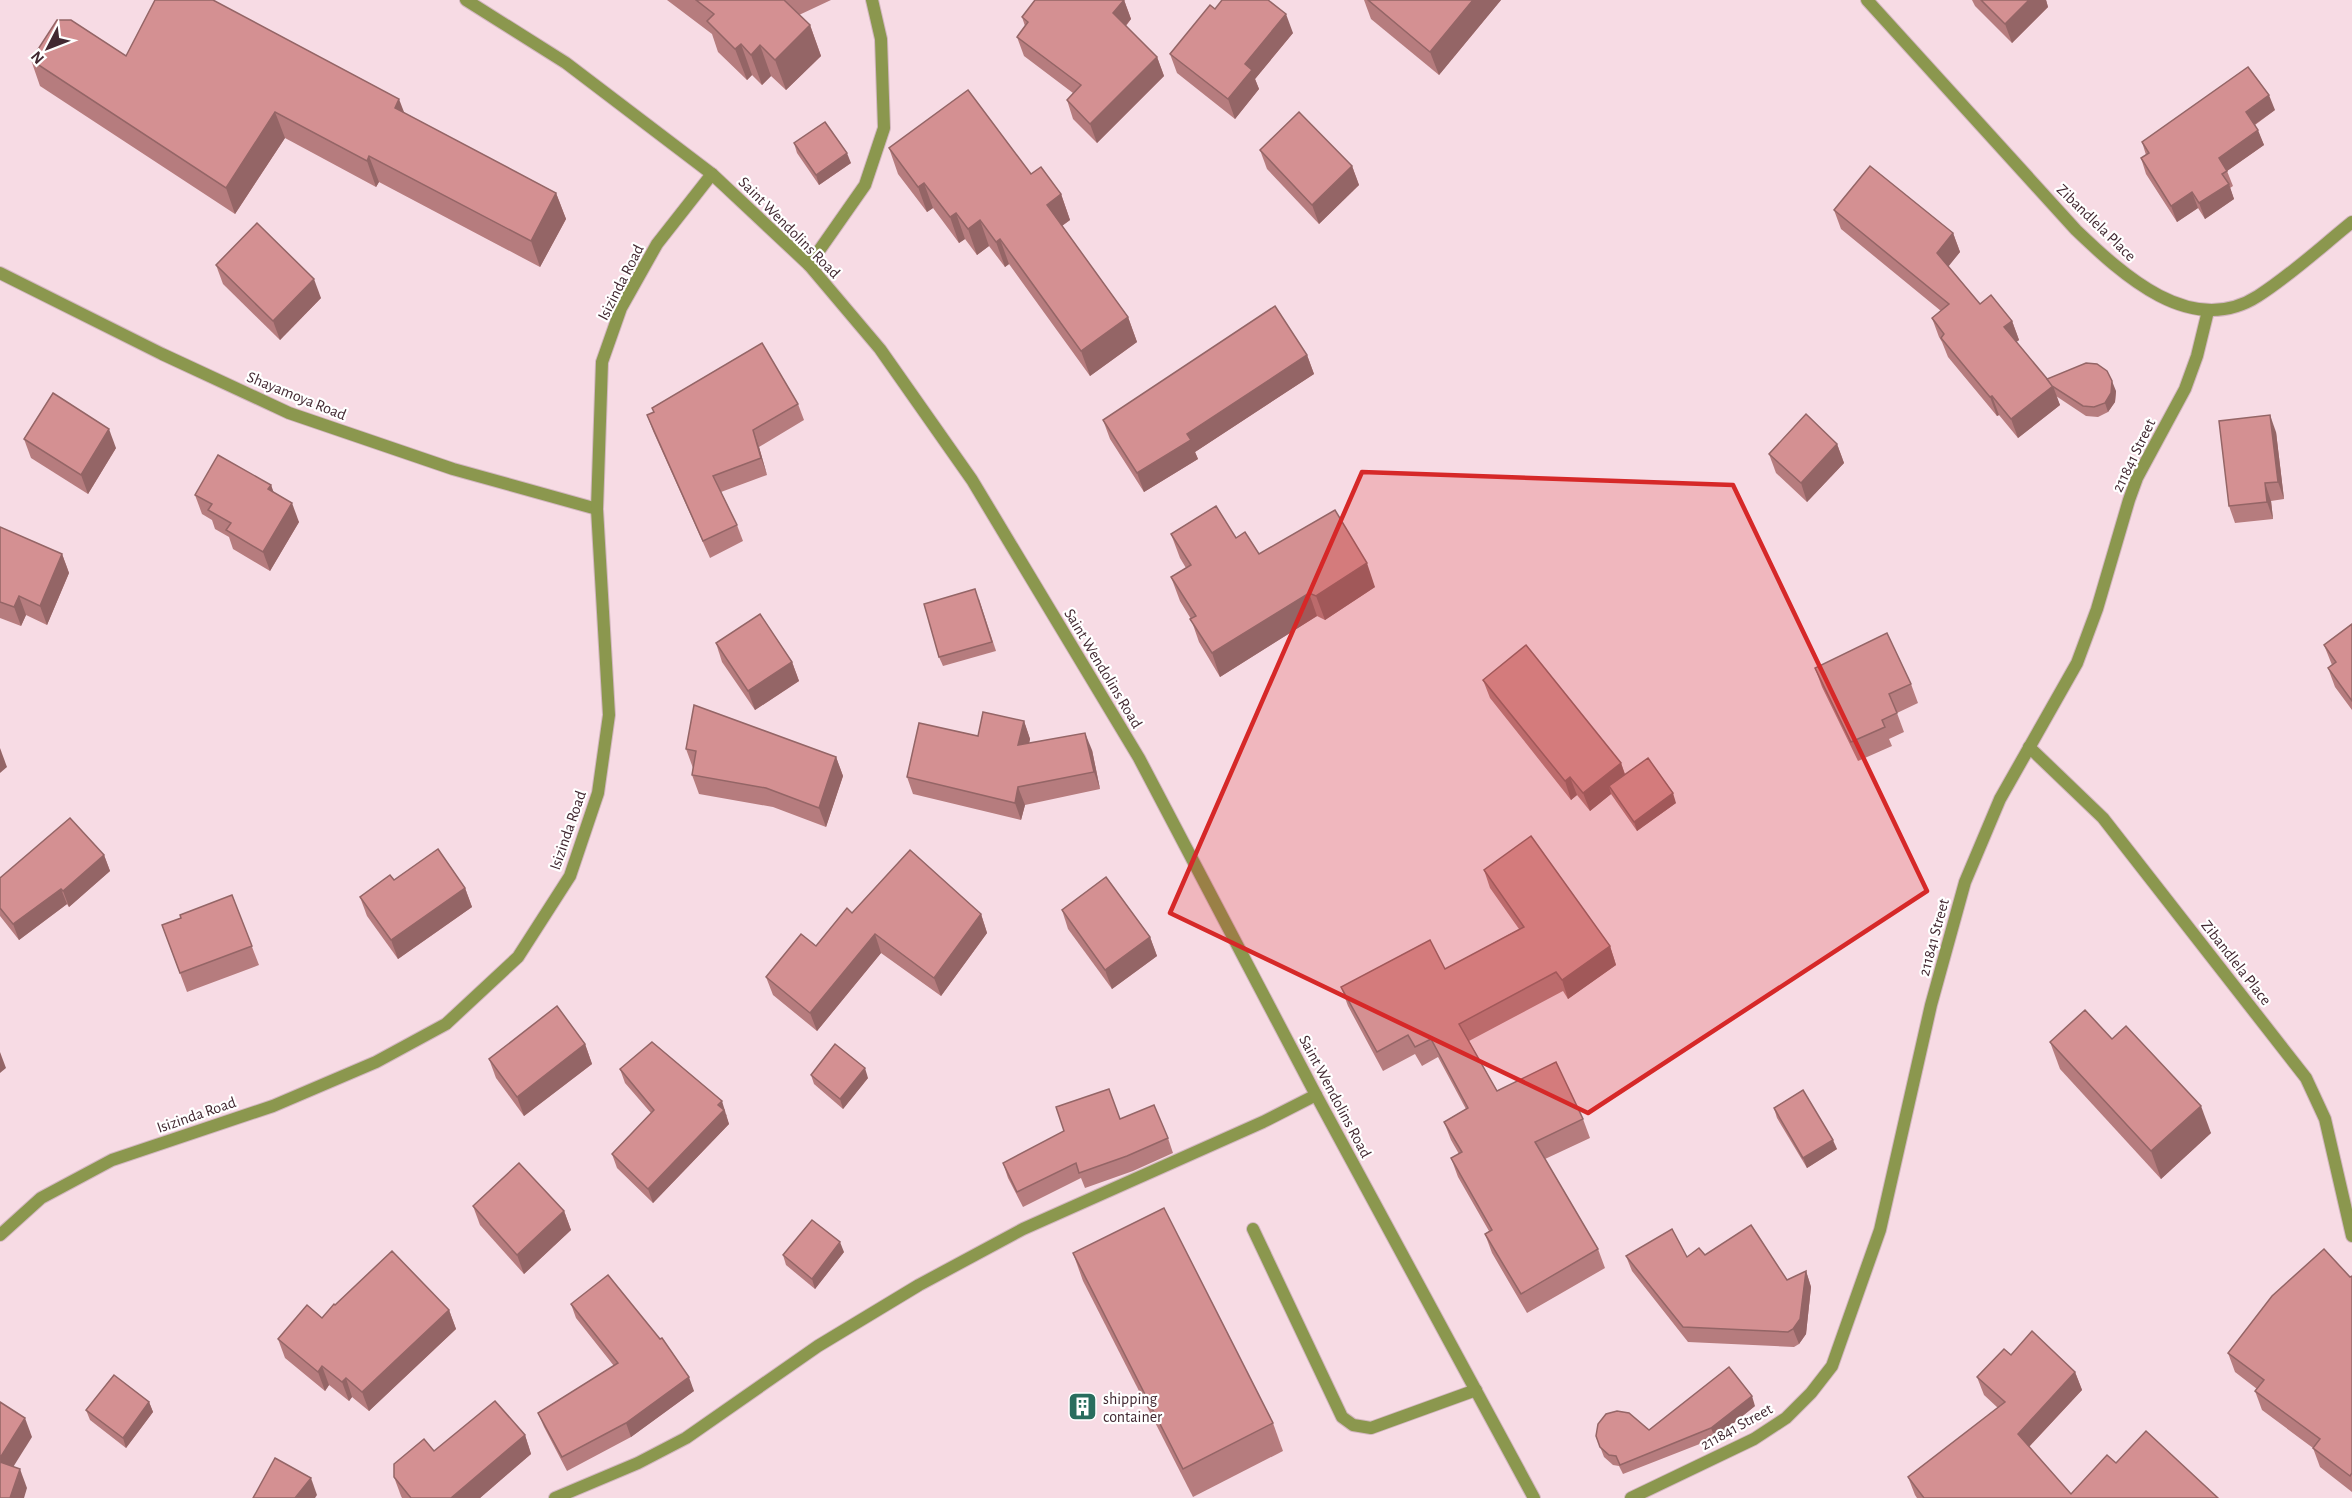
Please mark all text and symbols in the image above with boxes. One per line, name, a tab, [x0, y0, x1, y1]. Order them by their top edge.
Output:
north arrow	[18, 18, 78, 78]
text: N	[28, 48, 47, 67]
street label: Saint Wendolins Road	[735, 174, 843, 282]
street label: Zibandlela Place	[2054, 181, 2139, 264]
street label: Isizinda Road	[595, 242, 647, 323]
street label: Shayamoya Road	[244, 369, 349, 424]
street label: 211841 Street	[2109, 416, 2158, 495]
street label: Saint Wendolins Road	[1061, 606, 1145, 731]
street label: Isizinda Road	[547, 789, 589, 872]
street label: 211841 Street	[1916, 897, 1952, 978]
street label: Zibandlela Place	[2198, 917, 2274, 1008]
street label: Saint Wendolins Road	[1296, 1033, 1374, 1160]
street label: Isizinda Road	[155, 1094, 238, 1136]
building icon: shipping container	[1066, 1391, 1098, 1423]
place label: shipping container	[1103, 1391, 1163, 1425]
street label: 211841 Street	[1698, 1401, 1775, 1453]

